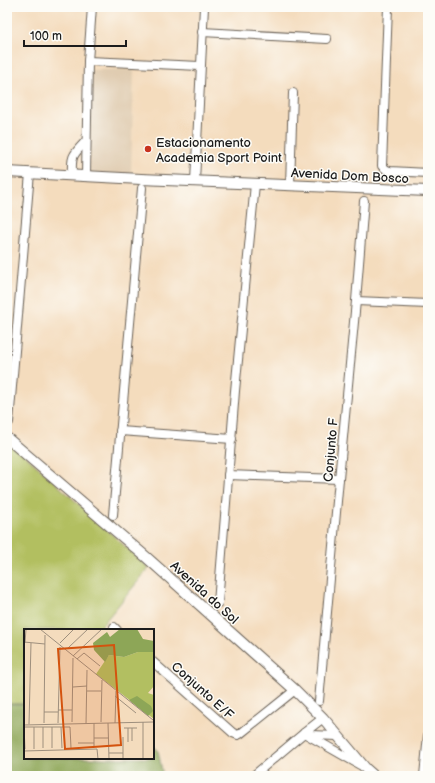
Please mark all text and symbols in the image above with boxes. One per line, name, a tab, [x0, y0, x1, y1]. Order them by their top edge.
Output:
scale bar	[24, 22, 126, 48]
text: 100 m	[30, 29, 62, 44]
place label: Estacionamento Academia Sport Point	[156, 135, 282, 166]
marker: Estacionamento Academia Sport Point	[143, 144, 153, 154]
street label: Avenida Dom Bosco	[291, 165, 409, 187]
street label: Conjunto F	[320, 417, 342, 483]
street label: Avenida do Sol	[167, 558, 242, 628]
inset map	[24, 629, 154, 759]
street label: Conjunto E/F	[168, 659, 237, 723]

